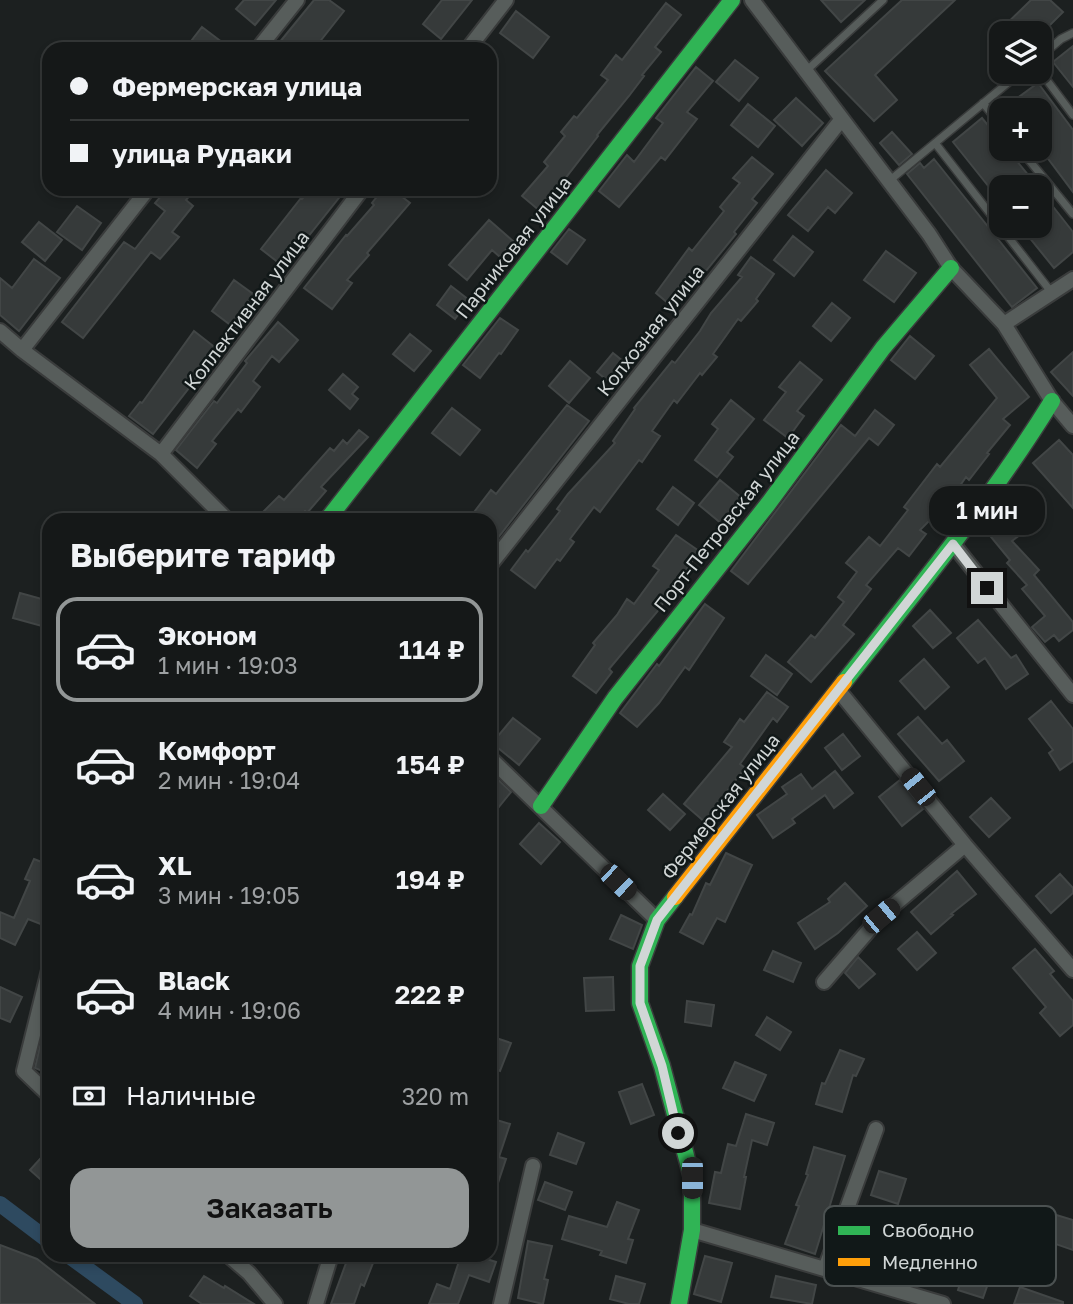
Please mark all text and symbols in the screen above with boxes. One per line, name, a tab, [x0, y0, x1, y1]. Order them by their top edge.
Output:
map controls	[989, 21, 1052, 238]
button: layers	[989, 21, 1052, 84]
text: Фермерская улица	[112, 71, 362, 102]
button: +	[989, 98, 1052, 161]
text: улица Рудаки	[112, 138, 292, 169]
street label: Парниковая улица	[450, 171, 576, 323]
button: −	[989, 175, 1052, 238]
street label: Коллективная улица	[179, 226, 313, 394]
street label: Колхозная улица	[592, 260, 708, 400]
street label: Порт-Петровская улица	[648, 426, 804, 616]
callout: 1 мин	[929, 486, 1045, 536]
text: 1 мин	[956, 496, 1018, 524]
text: Выберите тариф	[70, 536, 336, 574]
route end	[971, 572, 1003, 604]
icon: car	[74, 618, 137, 681]
text: Эконом	[158, 620, 257, 651]
text: 114 ₽	[399, 634, 465, 665]
text: 1 мин · 19:03	[158, 651, 298, 679]
street label: Фермерская улица	[656, 729, 784, 883]
icon: car	[74, 733, 137, 796]
text: Комфорт	[158, 735, 276, 766]
text: 154 ₽	[396, 749, 465, 780]
car	[897, 764, 940, 810]
text: 2 мин · 19:04	[158, 766, 300, 794]
icon: car	[74, 848, 137, 911]
text: XL	[158, 850, 192, 881]
car	[596, 860, 641, 904]
text: 194 ₽	[396, 864, 465, 895]
text: 3 мин · 19:05	[158, 881, 300, 909]
car	[859, 894, 904, 938]
icon: car	[74, 963, 137, 1026]
text: Black	[158, 965, 230, 996]
text: 222 ₽	[395, 979, 465, 1010]
text: 4 мин · 19:06	[158, 996, 301, 1024]
icon: cash	[70, 1077, 108, 1115]
text: Наличные	[126, 1080, 256, 1111]
text: 320 m	[402, 1082, 469, 1110]
route start	[662, 1117, 694, 1149]
car	[682, 1157, 703, 1199]
button: Заказать	[70, 1168, 469, 1248]
legend	[824, 1206, 1056, 1286]
text: Свободно	[882, 1218, 974, 1241]
text: Медленно	[882, 1250, 978, 1273]

